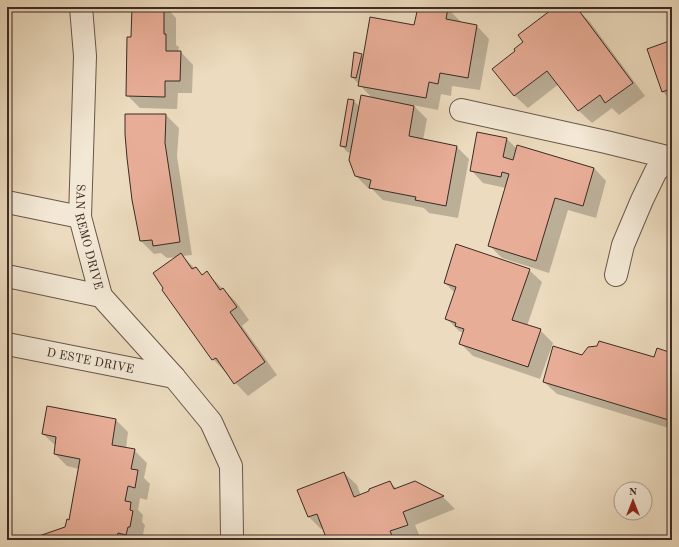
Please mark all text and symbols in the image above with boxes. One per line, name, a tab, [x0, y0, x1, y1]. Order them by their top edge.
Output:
street label: SAN REMO DRIVE	[72, 184, 104, 291]
street label: D ESTE DRIVE	[45, 347, 135, 376]
north arrow	[613, 481, 653, 521]
text: N	[629, 487, 638, 498]

